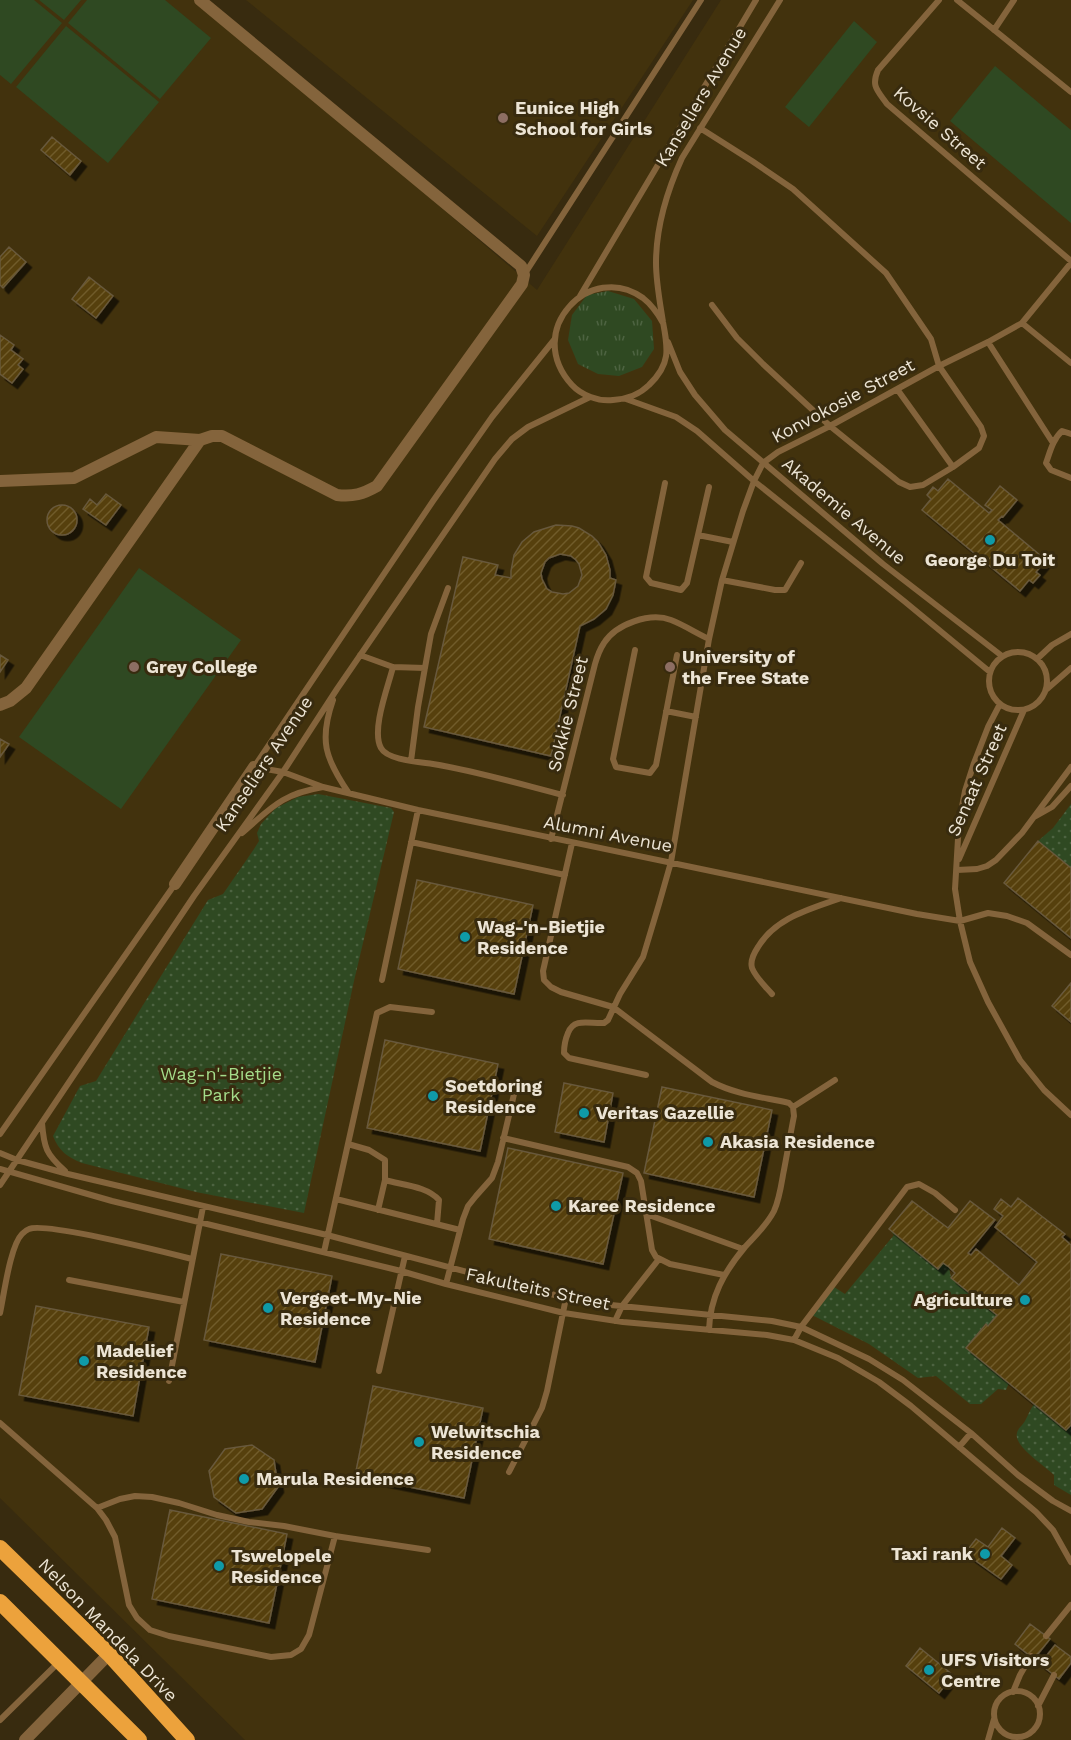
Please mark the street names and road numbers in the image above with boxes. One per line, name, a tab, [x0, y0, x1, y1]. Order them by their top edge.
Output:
street label: Kanseliers Avenue	[651, 23, 751, 170]
street label: Kovsie Street	[890, 82, 991, 174]
street label: Konvokosie Street	[768, 354, 918, 447]
street label: Akademie Avenue	[778, 453, 911, 569]
street label: Sokkie Street	[543, 654, 592, 774]
street label: Kanseliers Avenue	[210, 692, 317, 835]
street label: Senaat Street	[942, 720, 1011, 839]
street label: Alumni Avenue	[542, 811, 674, 856]
street label: Fakulteits Street	[464, 1263, 613, 1314]
street label: Nelson Mandela Drive	[34, 1554, 182, 1706]

